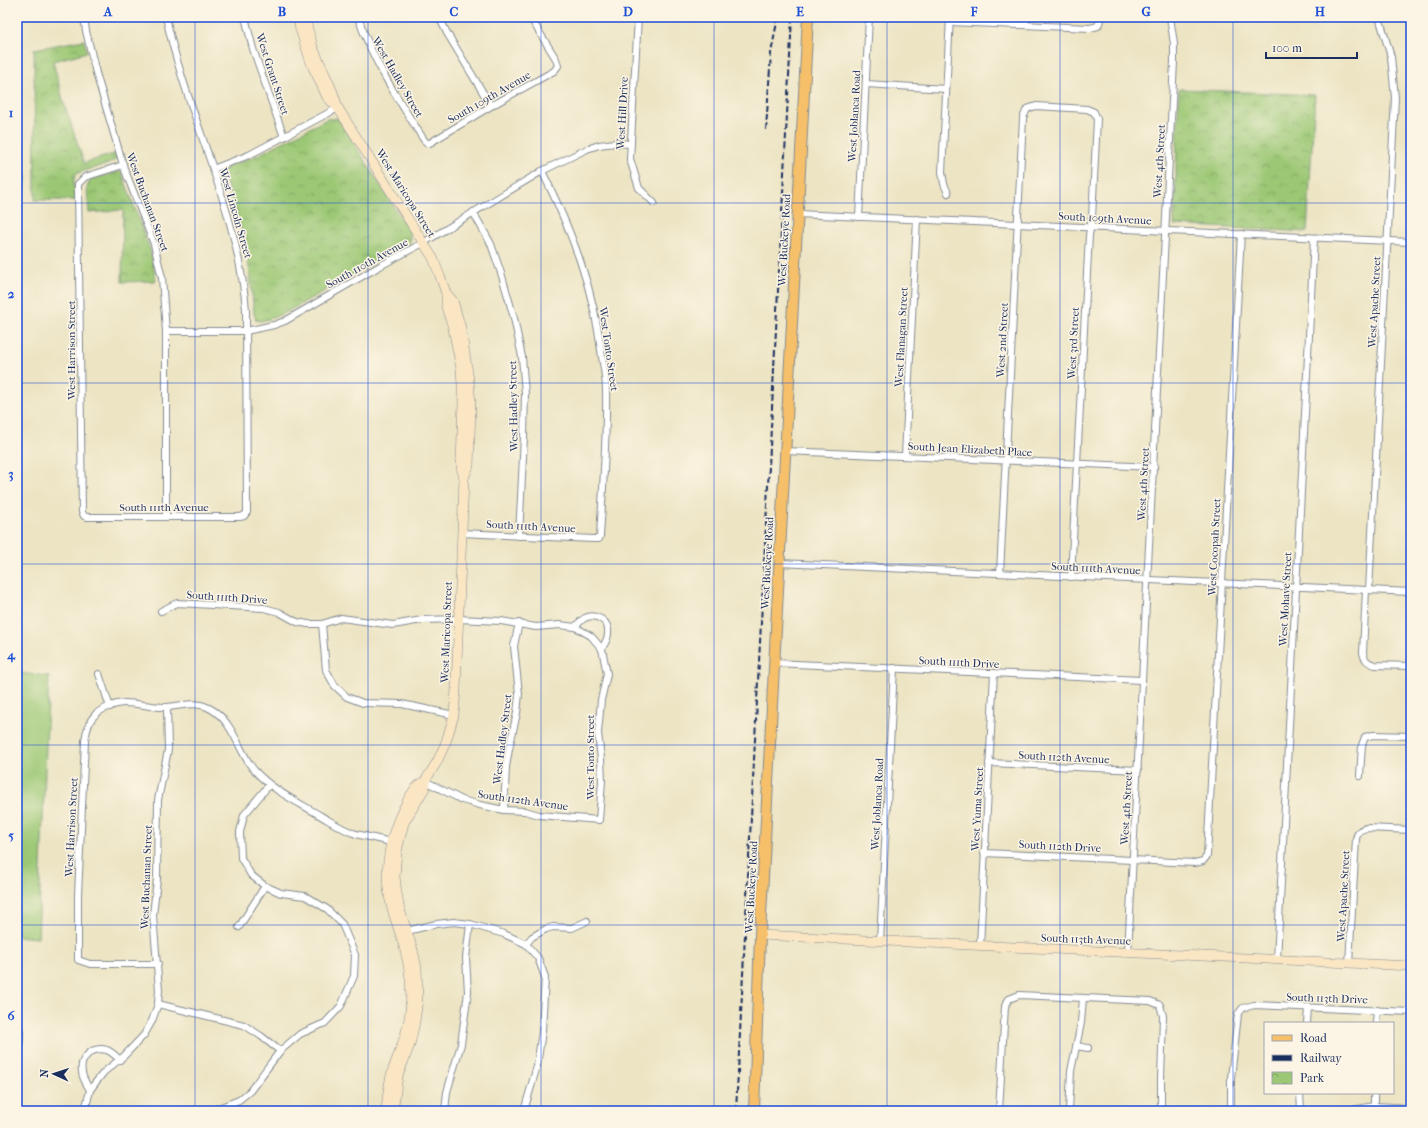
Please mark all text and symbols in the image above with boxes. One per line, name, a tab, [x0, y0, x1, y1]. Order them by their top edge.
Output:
text: A	[103, 4, 113, 19]
text: B	[278, 4, 287, 19]
text: C	[450, 4, 459, 19]
text: D	[623, 4, 633, 19]
text: E	[796, 4, 804, 19]
text: F	[970, 4, 978, 19]
text: G	[1141, 4, 1151, 19]
text: H	[1315, 4, 1326, 19]
street label: West Grant Street	[253, 31, 292, 117]
street label: West Hadley Street	[369, 34, 426, 120]
scale bar	[1266, 34, 1357, 60]
text: 100 m	[1272, 41, 1302, 55]
street label: South 109th Avenue	[446, 68, 533, 126]
street label: West Joblanca Road	[846, 69, 863, 163]
street label: West Hill Drive	[614, 76, 631, 151]
text: 1	[9, 105, 14, 120]
street label: West 4th Street	[1151, 124, 1168, 199]
street label: West Maricopa Street	[373, 146, 438, 240]
street label: West Buchanan Street	[123, 150, 172, 254]
street label: West Lincoln Street	[216, 166, 255, 260]
street label: West Buckeye Road	[776, 192, 793, 288]
street label: South 109th Avenue	[1058, 210, 1153, 227]
street label: South 110th Avenue	[324, 235, 411, 291]
street label: West Apache Street	[1366, 256, 1383, 349]
text: 2	[8, 286, 15, 301]
street label: West Flanagan Street	[892, 287, 911, 388]
street label: West Harrison Street	[65, 300, 78, 401]
street label: West 2nd Street	[994, 302, 1011, 379]
street label: West Tonto Street	[596, 305, 621, 392]
street label: West 3rd Street	[1065, 307, 1082, 380]
street label: West Hadley Street	[506, 360, 521, 453]
street label: South Jean Elizabeth Place	[907, 440, 1033, 459]
street label: West 4th Street	[1135, 447, 1152, 522]
text: 3	[8, 466, 14, 482]
street label: West Cocopah Street	[1205, 498, 1224, 597]
street label: South 111th Avenue	[119, 501, 209, 514]
street label: West Buckeye Road	[759, 515, 776, 611]
street label: South 111th Avenue	[486, 518, 577, 535]
street label: West Mohave Street	[1276, 551, 1294, 648]
street label: South 111th Avenue	[1051, 560, 1142, 577]
street label: West Maricopa Street	[438, 581, 455, 684]
street label: South 111th Drive	[186, 588, 268, 607]
text: 4	[6, 647, 16, 663]
street label: South 111th Drive	[918, 654, 1000, 671]
street label: West Hadley Street	[490, 693, 515, 786]
street label: West Tonto Street	[584, 714, 597, 800]
street label: South 112th Avenue	[1018, 749, 1110, 766]
street label: West Joblanca Road	[869, 757, 886, 851]
street label: West Yuma Street	[969, 766, 986, 853]
street label: West 4th Street	[1118, 771, 1135, 846]
street label: West Harrison Street	[62, 777, 81, 878]
street label: South 112th Avenue	[477, 788, 570, 813]
street label: West Buchanan Street	[138, 824, 155, 930]
text: 5	[8, 828, 14, 843]
street label: South 112th Drive	[1018, 838, 1102, 855]
street label: West Buckeye Road	[743, 839, 760, 935]
street label: West Apache Street	[1335, 850, 1352, 943]
street label: South 113th Avenue	[1041, 931, 1132, 948]
street label: South 113th Drive	[1286, 991, 1368, 1006]
text: 6	[7, 1008, 15, 1023]
legend	[1264, 1022, 1394, 1094]
text: Road	[1300, 1031, 1327, 1045]
text: Railway	[1300, 1051, 1342, 1065]
north arrow	[34, 1054, 74, 1094]
text: N	[38, 1068, 51, 1078]
text: Park	[1300, 1071, 1325, 1085]

